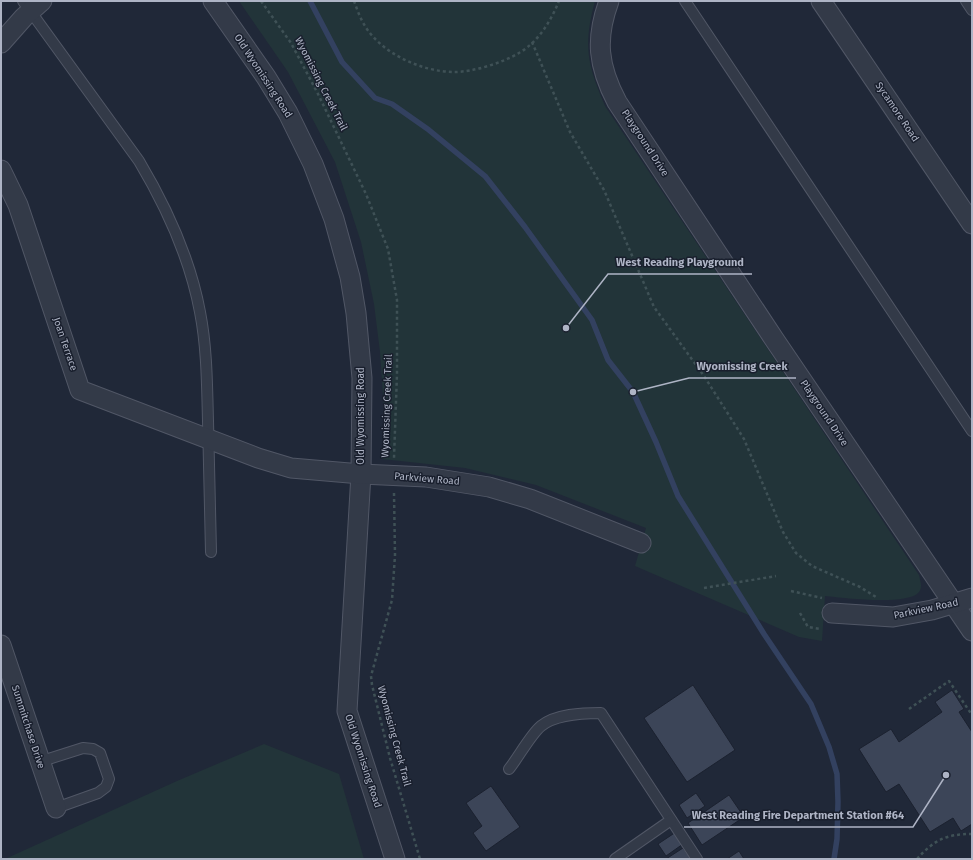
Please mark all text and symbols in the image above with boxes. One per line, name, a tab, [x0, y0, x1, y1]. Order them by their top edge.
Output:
street label: Old Wyomissing Road	[231, 32, 295, 120]
street label: Wyomissing Creek Trail	[292, 35, 350, 133]
street label: Sycamore Road	[873, 80, 921, 144]
street label: Playground Drive	[619, 107, 671, 179]
callout: West Reading Playground	[608, 251, 752, 274]
text: West Reading Playground	[616, 256, 744, 269]
street label: Joan Terrace	[50, 316, 80, 372]
street label: Wyomissing Creek Trail	[379, 354, 395, 458]
callout: Wyomissing Creek	[689, 355, 796, 378]
text: Wyomissing Creek	[697, 360, 788, 373]
street label: Old Wyomissing Road	[355, 367, 367, 465]
street label: Playground Drive	[797, 378, 851, 448]
street label: Parkview Road	[394, 470, 460, 488]
street label: Parkview Road	[893, 596, 959, 622]
street label: Summitchase Drive	[9, 684, 47, 770]
street label: Wyomissing Creek Trail	[375, 685, 413, 788]
street label: Old Wyomissing Road	[342, 713, 384, 809]
callout: West Reading Fire Department Station #64	[684, 804, 913, 827]
text: West Reading Fire Department Station #64	[692, 809, 904, 822]

